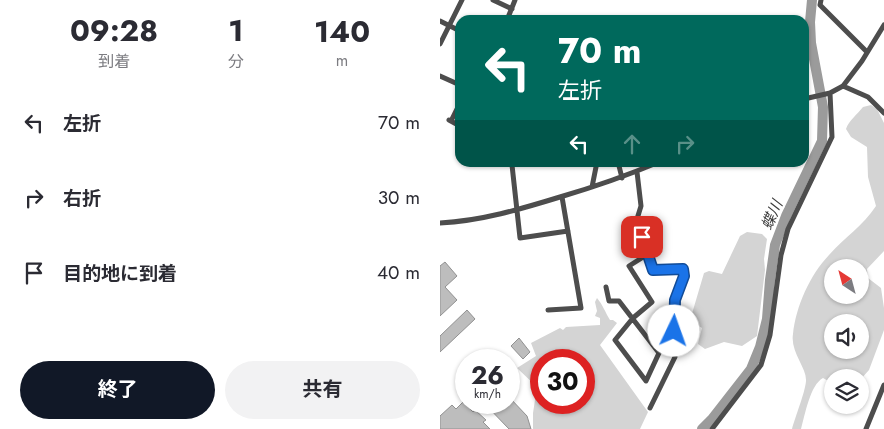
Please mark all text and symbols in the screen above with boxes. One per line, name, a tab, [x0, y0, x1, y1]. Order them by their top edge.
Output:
text: 09:28	[70, 9, 158, 52]
text: 1	[228, 9, 244, 52]
text: 140	[314, 10, 370, 53]
text: 70 m	[558, 26, 641, 76]
icon: left	[475, 35, 540, 100]
text: m	[336, 49, 348, 72]
text: 到着	[98, 50, 130, 73]
text: 分	[228, 50, 244, 73]
text: 左折	[558, 74, 602, 106]
icon: left	[20, 109, 48, 137]
text: 70 m	[378, 109, 420, 136]
text: 左折	[63, 110, 101, 137]
icon: left	[565, 130, 593, 158]
icon: ahead	[618, 130, 646, 158]
icon: right	[671, 130, 699, 158]
icon: right	[20, 184, 48, 212]
text: 30 m	[378, 184, 420, 211]
text: 右折	[63, 185, 101, 212]
water label: 蝶川	[756, 195, 789, 233]
pin	[621, 216, 663, 258]
icon: arrive	[628, 223, 656, 251]
icon: arrive	[20, 259, 48, 287]
text: 40 m	[377, 259, 420, 286]
north arrow	[824, 259, 869, 304]
map controls	[824, 259, 869, 414]
text: 目的地に到着	[63, 260, 177, 287]
position arrow	[647, 304, 699, 356]
button: sound	[824, 314, 869, 359]
speed limit sign: 30	[530, 349, 595, 414]
text: 26	[471, 357, 504, 393]
button: 終了	[20, 361, 215, 419]
button: 共有	[225, 361, 420, 419]
button: layers	[824, 369, 869, 414]
text: km/h	[474, 385, 501, 403]

